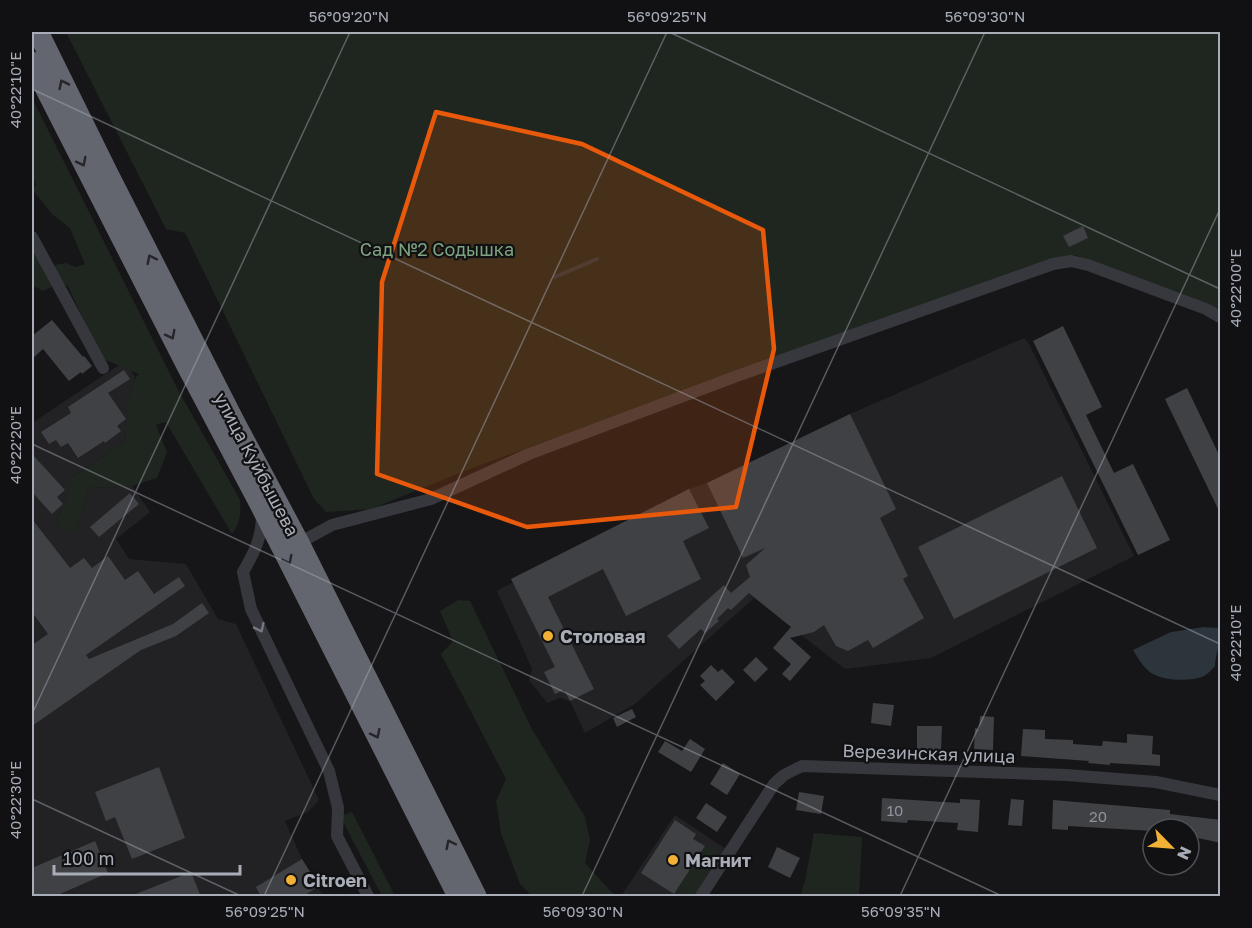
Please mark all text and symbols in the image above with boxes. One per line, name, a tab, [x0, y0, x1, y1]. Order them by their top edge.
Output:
text: 56°09'20"N	[309, 7, 389, 25]
text: 56°09'25"N	[627, 7, 707, 25]
text: 56°09'30"N	[945, 7, 1025, 25]
text: 40°22'10"E	[6, 52, 24, 128]
one-way arrow	[59, 79, 71, 90]
one-way arrow	[75, 155, 86, 166]
park label: Сад №2 Содышка	[360, 238, 514, 260]
text: 40°22'00"E	[1226, 249, 1244, 327]
one-way arrow	[147, 254, 158, 265]
one-way arrow	[164, 329, 175, 340]
street label: улица Куйбышева	[210, 388, 304, 540]
text: 40°22'20"E	[6, 406, 24, 484]
one-way arrow	[281, 554, 293, 565]
text: 40°22'10"E	[1226, 605, 1244, 681]
one-way arrow	[252, 621, 264, 632]
place label: Столовая	[560, 625, 646, 647]
marker: Столовая	[541, 629, 555, 643]
one-way arrow	[369, 728, 381, 739]
street label: Верезинская улица	[842, 739, 1016, 767]
text: 40°22'30"E	[6, 761, 24, 839]
house number: 10	[887, 801, 903, 819]
house number: 20	[1089, 807, 1107, 825]
north arrow	[1141, 817, 1201, 877]
scale bar	[54, 838, 240, 876]
one-way arrow	[446, 840, 457, 851]
text: N	[1173, 844, 1196, 863]
text: 100 m	[63, 847, 114, 869]
place label: Магнит	[685, 849, 751, 871]
marker: Магнит	[666, 853, 680, 867]
place label: Citroen	[303, 869, 367, 891]
marker: Citroen	[284, 873, 298, 887]
text: 56°09'25"N	[225, 902, 305, 920]
text: 56°09'30"N	[543, 902, 623, 920]
text: 56°09'35"N	[861, 902, 941, 920]

